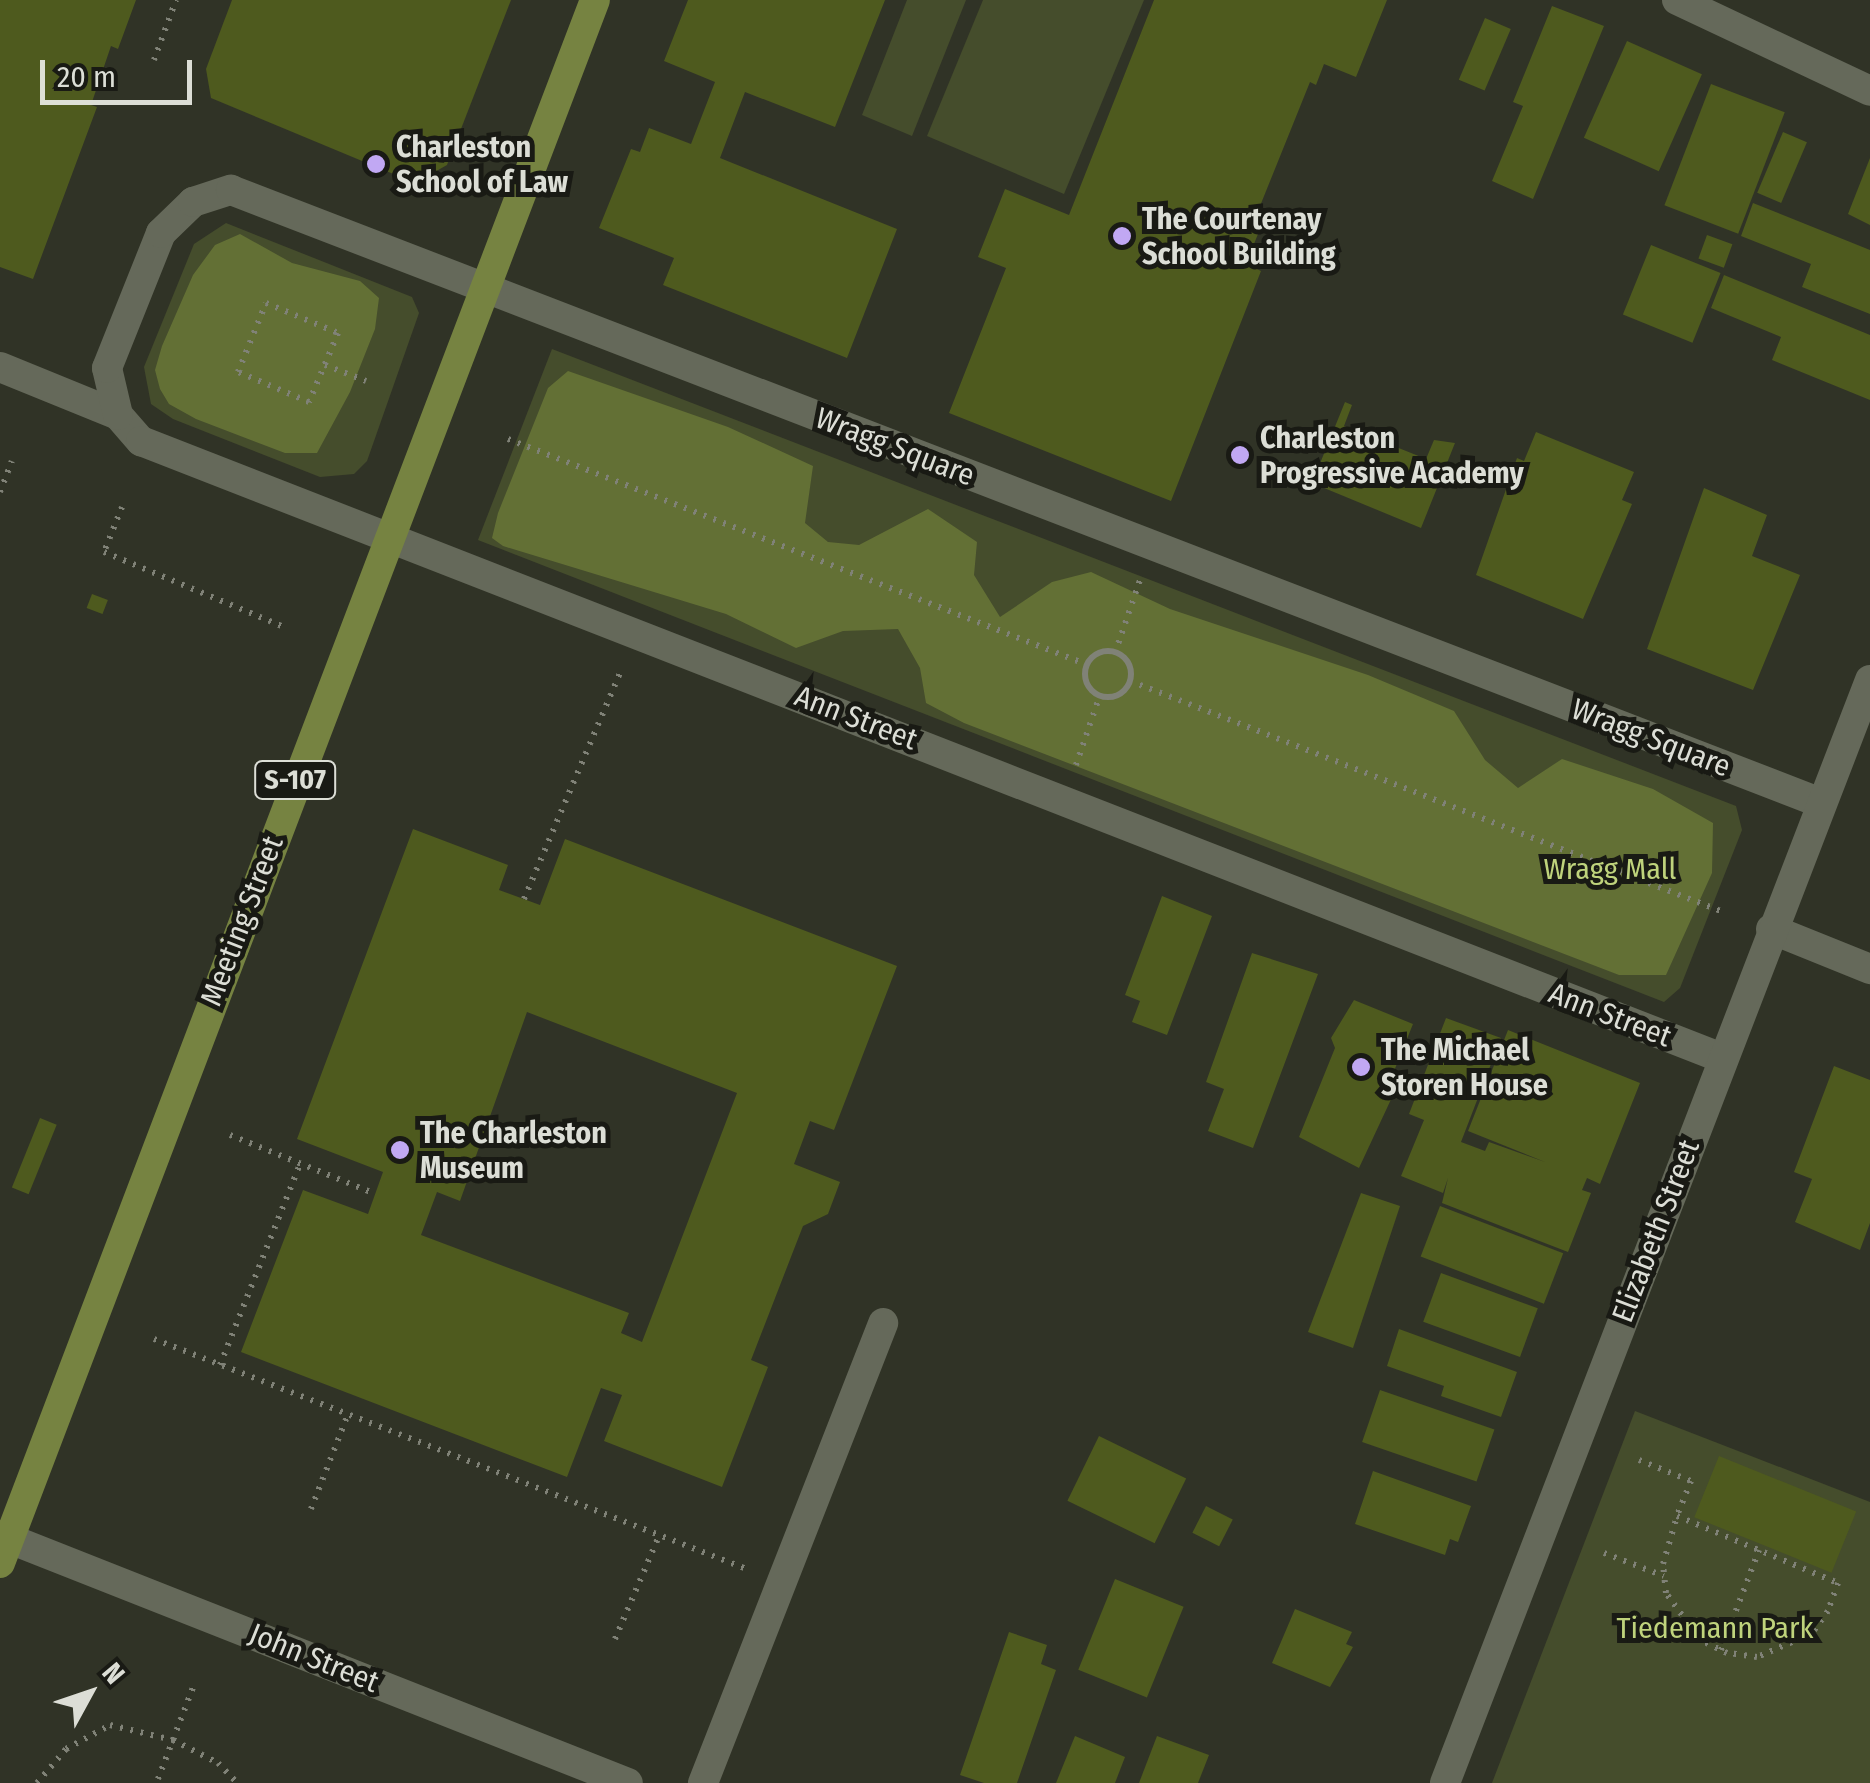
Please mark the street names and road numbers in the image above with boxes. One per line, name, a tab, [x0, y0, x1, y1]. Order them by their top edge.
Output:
street label: Wragg Square	[810, 400, 980, 494]
street label: Ann Street	[790, 678, 922, 758]
street label: Wragg Square	[1566, 691, 1736, 785]
road number: S-107	[252, 757, 338, 803]
street label: Meeting Street	[193, 831, 291, 1011]
street label: Ann Street	[1544, 975, 1676, 1055]
street label: Elizabeth Street	[1605, 1135, 1707, 1327]
street label: John Street	[244, 1616, 384, 1700]

